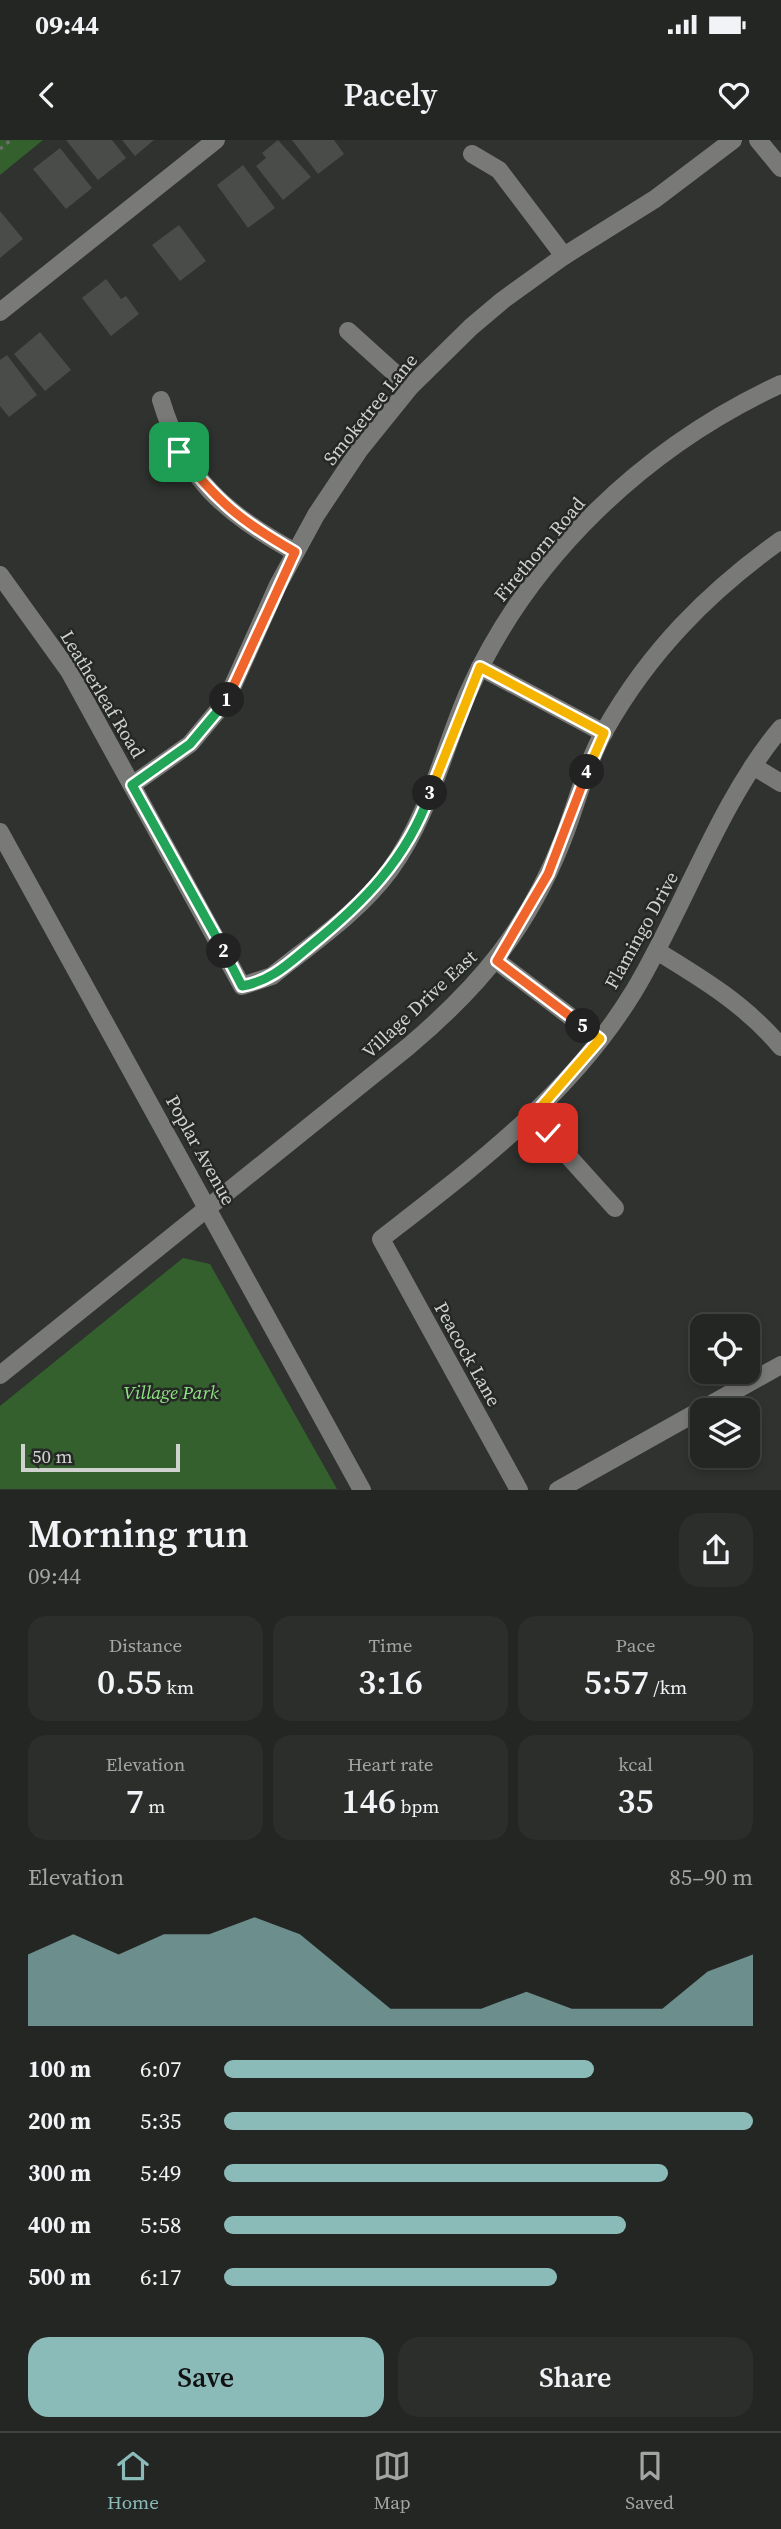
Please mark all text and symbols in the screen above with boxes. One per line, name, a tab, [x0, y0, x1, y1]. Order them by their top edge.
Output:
text: 09:44	[35, 7, 99, 43]
text: Pacely	[344, 73, 437, 117]
icon: back	[28, 76, 66, 114]
icon: heart	[715, 76, 753, 114]
street label: Smoketree Lane	[317, 348, 423, 470]
pin	[149, 422, 209, 482]
icon: arrive	[160, 433, 198, 471]
street label: Firethorn Road	[488, 491, 591, 607]
street label: Leatherleaf Road	[55, 625, 152, 763]
pin: 1	[210, 682, 244, 718]
text: 1	[221, 686, 232, 712]
pin: 4	[570, 754, 604, 790]
text: 4	[581, 758, 592, 784]
pin: 3	[412, 776, 448, 810]
text: 3	[424, 779, 435, 805]
street label: Flamingo Drive	[598, 867, 684, 993]
pin: 2	[206, 934, 242, 968]
text: 2	[218, 937, 229, 963]
street label: Village Drive East	[356, 943, 483, 1064]
pin: 5	[566, 1008, 600, 1043]
text: 5	[577, 1012, 588, 1038]
street label: Poplar Avenue	[160, 1090, 242, 1210]
pin	[518, 1103, 578, 1163]
icon: check	[529, 1114, 567, 1152]
street label: Peacock Lane	[429, 1297, 507, 1411]
map controls	[690, 1314, 760, 1468]
button: locate	[690, 1314, 760, 1384]
park label: Village Park	[123, 1379, 219, 1405]
button: layers	[690, 1398, 760, 1468]
scale bar	[21, 1440, 180, 1472]
text: 50 m	[32, 1443, 73, 1469]
text: Morning run	[28, 1508, 249, 1560]
button: share	[679, 1513, 753, 1587]
text: 09:44	[28, 1560, 81, 1592]
text: Distance	[109, 1632, 182, 1658]
text: Time	[369, 1632, 412, 1658]
text: Pace	[616, 1632, 655, 1658]
text: 0.55	[97, 1658, 162, 1706]
text: 3:16	[358, 1658, 423, 1706]
text: 5:57	[584, 1658, 649, 1706]
text: km	[162, 1674, 194, 1700]
text: /km	[649, 1674, 687, 1700]
text: Elevation	[106, 1751, 185, 1777]
text: Heart rate	[347, 1751, 434, 1777]
text: kcal	[618, 1751, 653, 1777]
text: 7	[126, 1777, 144, 1825]
text: 146	[341, 1777, 396, 1825]
text: 35	[617, 1777, 654, 1825]
text: m	[144, 1793, 165, 1819]
text: bpm	[396, 1793, 440, 1819]
text: Elevation	[28, 1861, 124, 1893]
text: 85–90 m	[669, 1861, 753, 1893]
text: 100 m	[28, 2053, 91, 2085]
text: 6:07	[140, 2053, 181, 2085]
text: 200 m	[28, 2105, 91, 2137]
text: 5:35	[140, 2105, 181, 2137]
text: 300 m	[28, 2157, 91, 2189]
text: 5:49	[140, 2157, 181, 2189]
text: 400 m	[28, 2209, 91, 2241]
text: 5:58	[140, 2209, 181, 2241]
text: 500 m	[28, 2261, 91, 2293]
text: 6:17	[140, 2261, 181, 2293]
button: Save	[28, 2337, 384, 2417]
button: Share	[398, 2337, 753, 2417]
tab: Home	[107, 2447, 159, 2515]
tab: Map	[373, 2447, 411, 2515]
tab: Saved	[625, 2447, 674, 2515]

